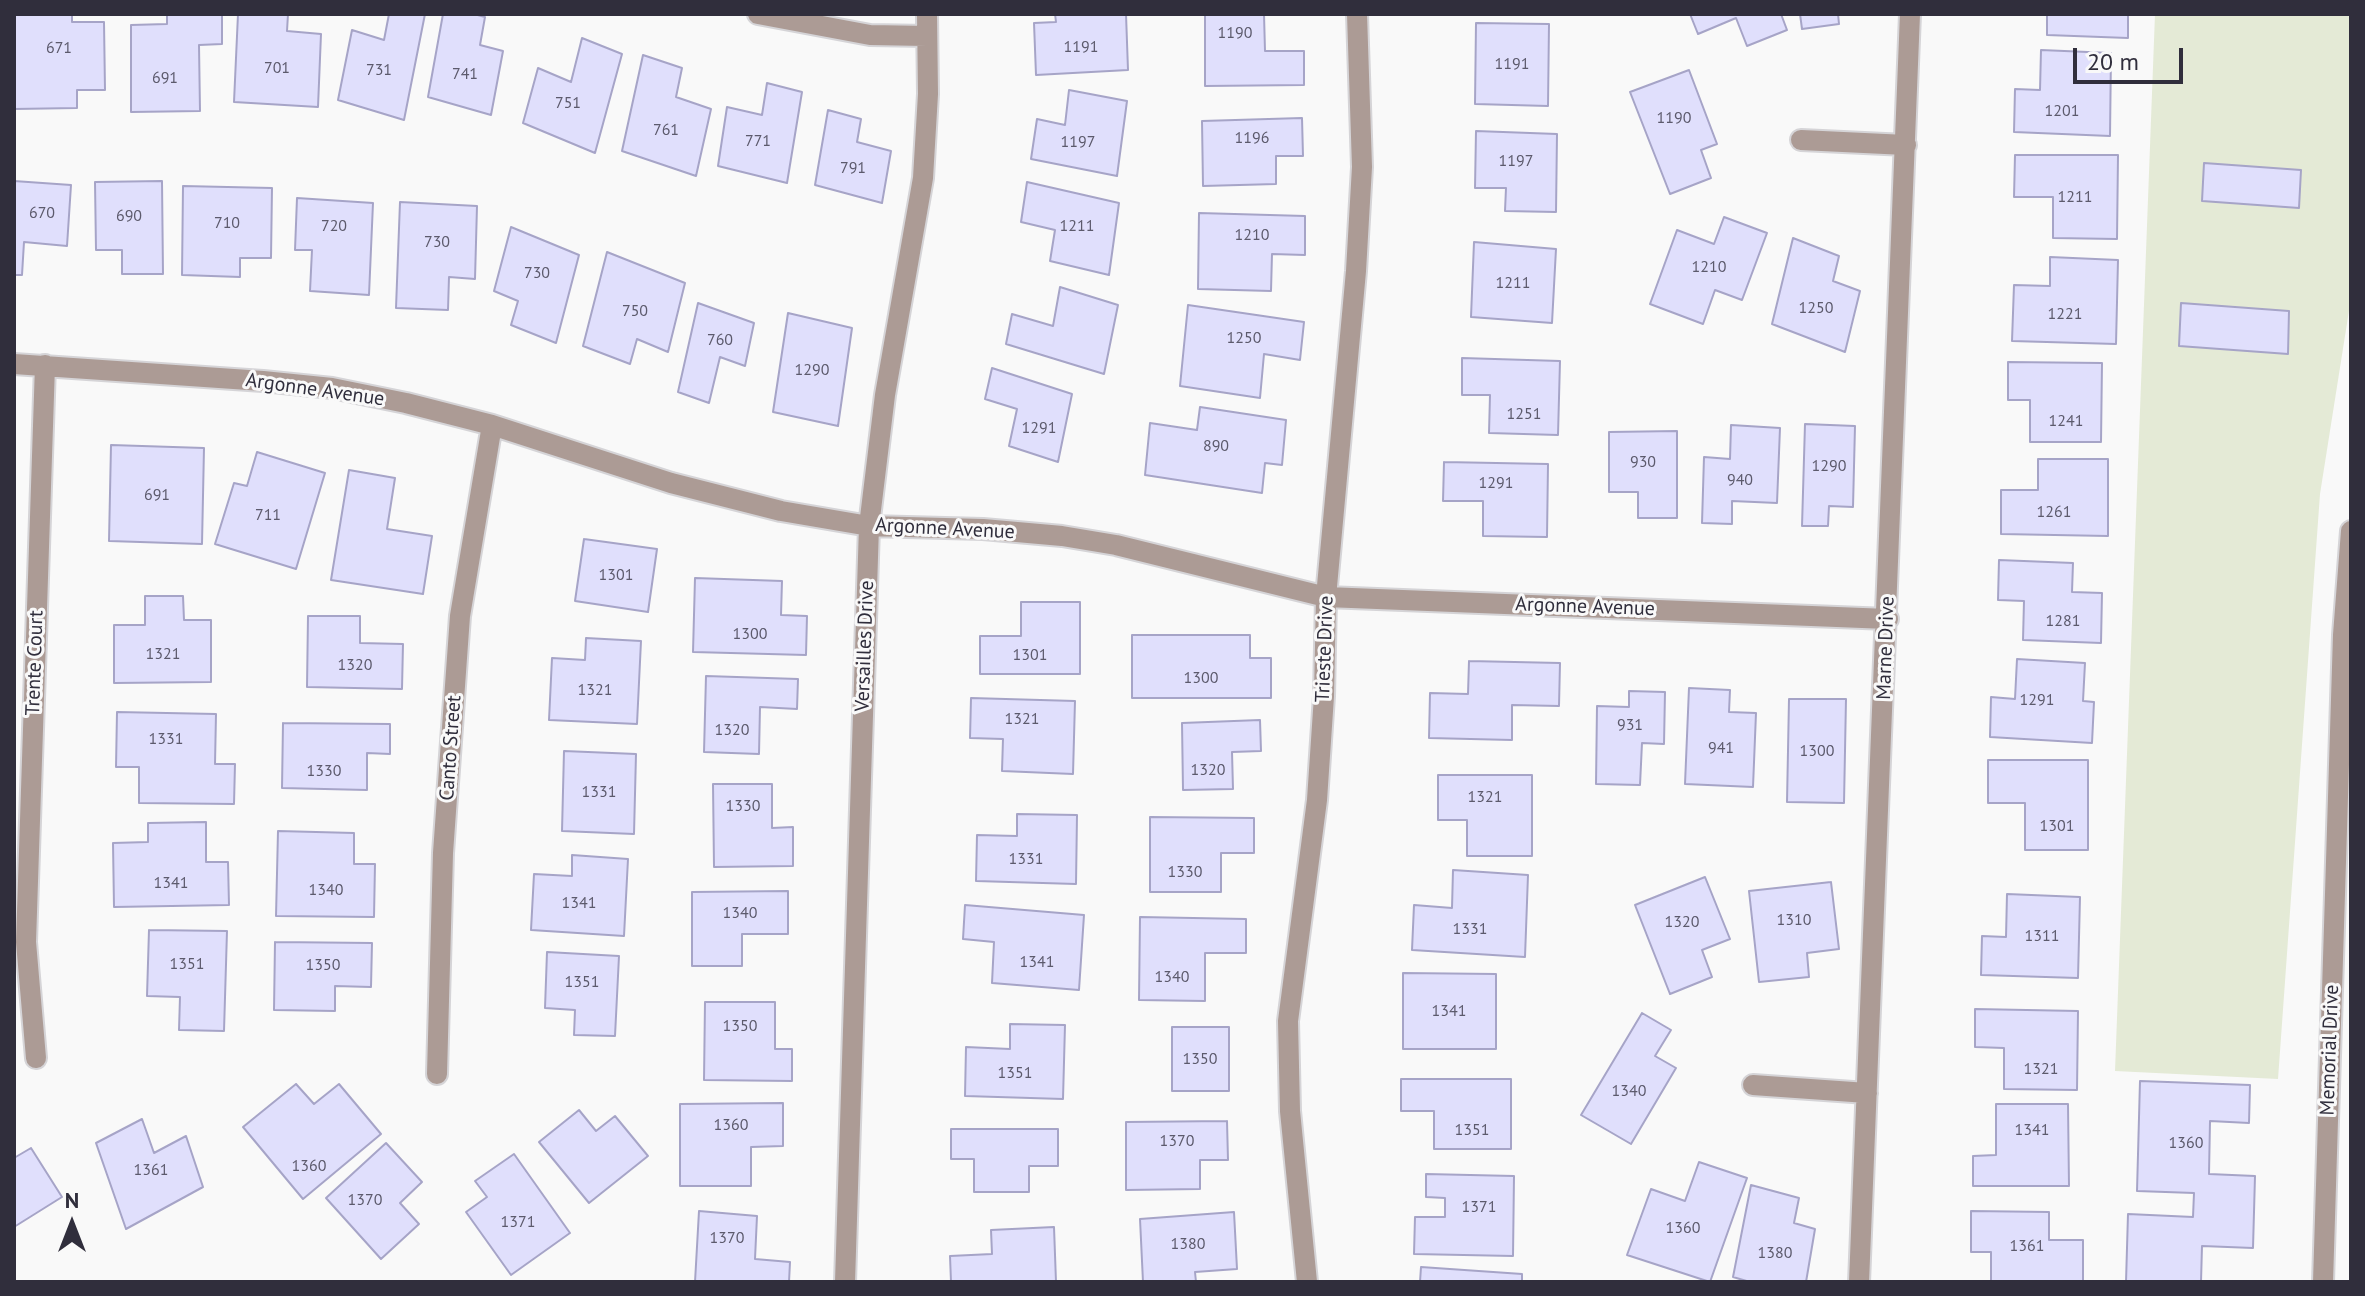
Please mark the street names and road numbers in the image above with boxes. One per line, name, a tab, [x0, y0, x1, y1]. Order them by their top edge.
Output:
street label: Argonne Avenue	[244, 368, 386, 412]
street label: Argonne Avenue	[875, 513, 1015, 545]
street label: Versailles Drive	[851, 580, 879, 712]
street label: Argonne Avenue	[1515, 593, 1655, 621]
street label: Trieste Drive	[1311, 595, 1339, 703]
street label: Marne Drive	[1872, 596, 1900, 700]
street label: Trente Court	[21, 610, 49, 716]
street label: Canto Street	[435, 694, 467, 802]
street label: Memorial Drive	[2316, 984, 2344, 1116]

